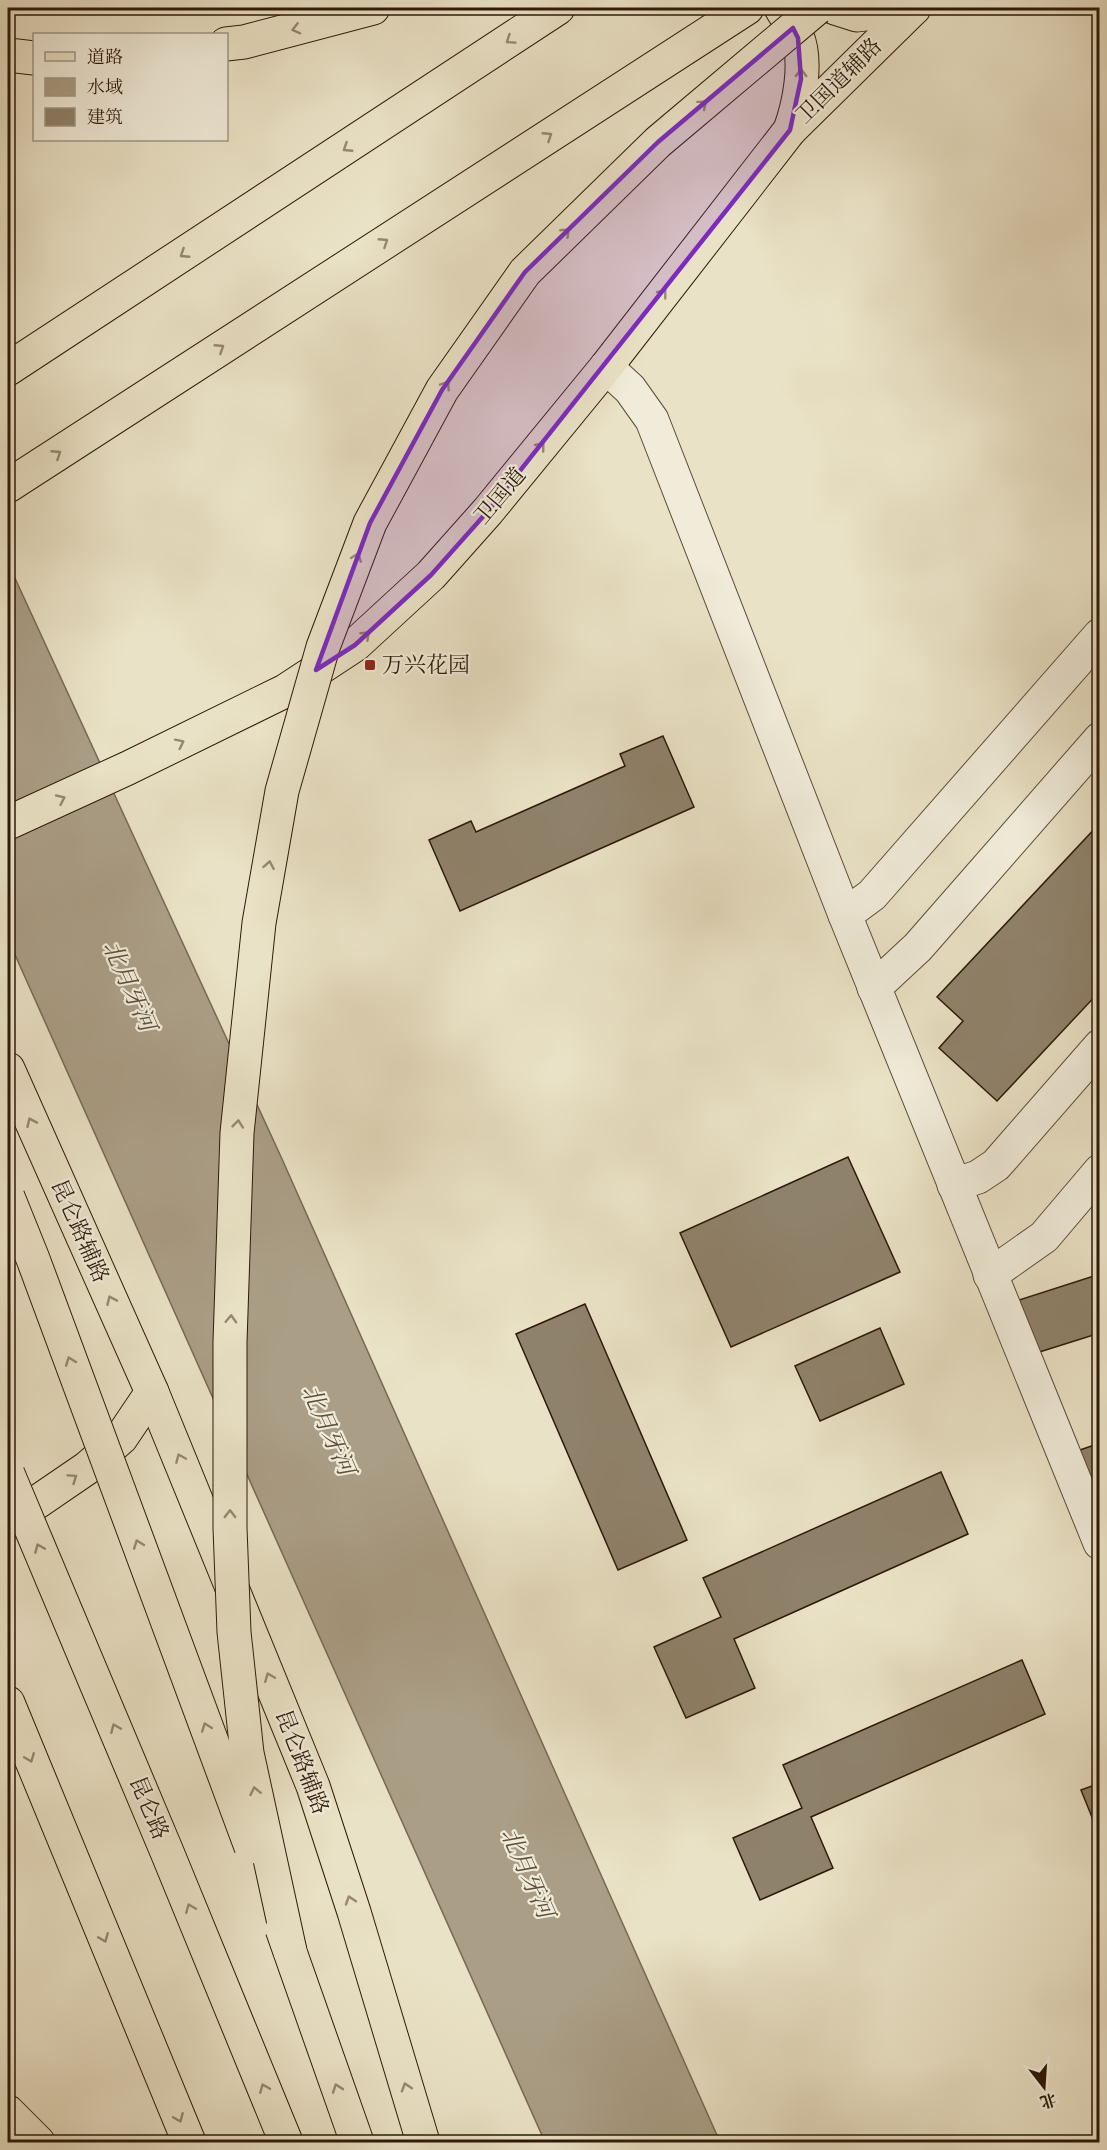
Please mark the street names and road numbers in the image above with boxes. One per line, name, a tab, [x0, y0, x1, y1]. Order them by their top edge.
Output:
street label: 卫国道辅路	[790, 32, 888, 130]
street label: 卫国道	[468, 462, 532, 530]
street label: 昆仑路辅路	[45, 1175, 115, 1287]
street label: 昆仑路辅路	[269, 1706, 335, 1818]
street label: 昆仑路	[123, 1772, 175, 1844]

